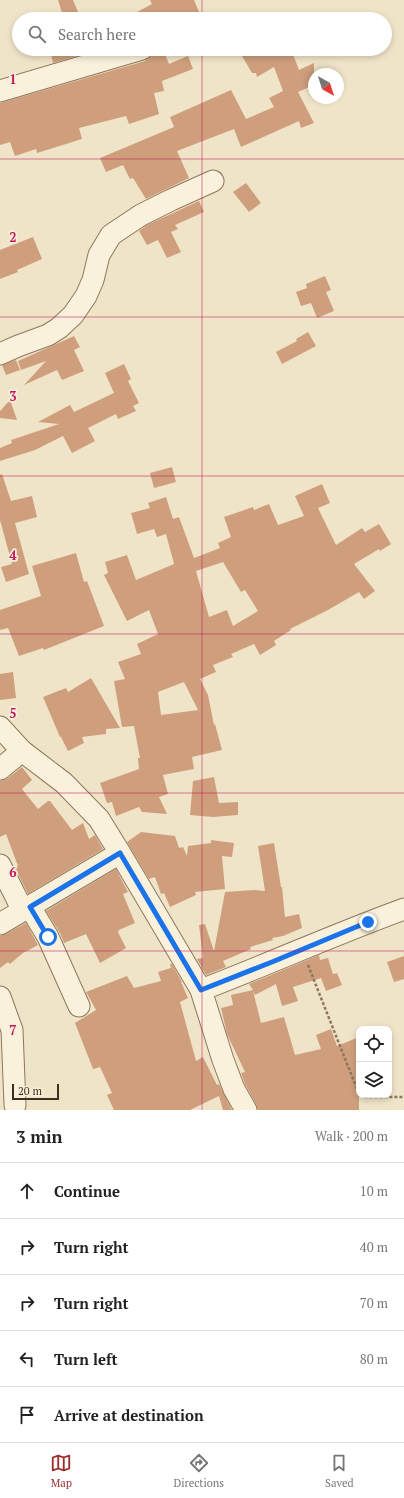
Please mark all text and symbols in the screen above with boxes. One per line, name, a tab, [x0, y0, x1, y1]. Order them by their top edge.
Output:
search box	[12, 12, 392, 56]
icon: search	[26, 23, 48, 45]
text: Search here	[58, 24, 136, 44]
north arrow	[308, 68, 344, 104]
text: 1	[9, 70, 17, 88]
text: 2	[9, 228, 17, 246]
text: 3	[9, 387, 17, 405]
text: 4	[9, 546, 17, 564]
text: 5	[9, 704, 17, 722]
text: 6	[9, 863, 17, 881]
route end	[359, 913, 377, 931]
route start	[39, 928, 57, 946]
text: 7	[9, 1021, 17, 1039]
map controls	[356, 1026, 392, 1098]
button: locate	[356, 1026, 392, 1062]
button: layers	[356, 1062, 392, 1098]
scale bar	[12, 1082, 59, 1101]
text: 20 m	[18, 1084, 42, 1098]
text: 3 min	[16, 1125, 63, 1148]
text: Walk · 200 m	[315, 1127, 388, 1145]
icon: ahead	[16, 1180, 38, 1202]
text: Continue	[54, 1181, 120, 1201]
text: 10 m	[360, 1182, 388, 1200]
icon: right	[16, 1236, 38, 1258]
text: Turn right	[54, 1237, 129, 1257]
text: 40 m	[360, 1238, 388, 1256]
icon: right	[16, 1292, 38, 1314]
text: Turn right	[54, 1293, 129, 1313]
text: 70 m	[360, 1294, 388, 1312]
icon: left	[16, 1348, 38, 1370]
text: Turn left	[54, 1349, 118, 1369]
text: 80 m	[360, 1350, 388, 1368]
icon: arrive	[16, 1404, 38, 1426]
text: Arrive at destination	[54, 1405, 204, 1425]
tab: Map	[50, 1452, 72, 1490]
tab: Directions	[173, 1452, 224, 1490]
tab: Saved	[325, 1452, 354, 1490]

